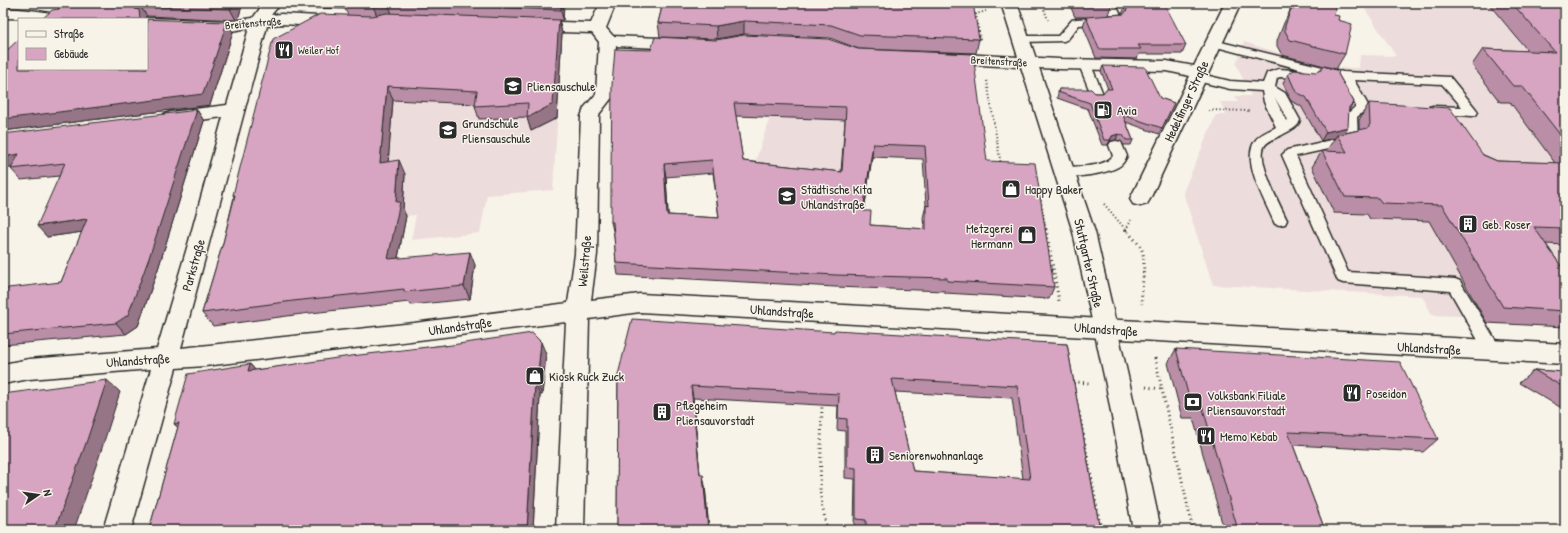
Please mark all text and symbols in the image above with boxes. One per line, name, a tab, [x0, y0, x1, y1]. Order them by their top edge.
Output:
street label: Breitenstraße	[224, 14, 282, 32]
legend	[18, 18, 148, 70]
text: Straße	[54, 25, 84, 42]
restaurant icon: Weiler Hof	[273, 39, 295, 61]
place label: Weiler Hof	[298, 43, 339, 57]
text: Gebäude	[54, 45, 89, 62]
street label: Breitenstraße	[970, 53, 1028, 70]
street label: Hedelfinger Straße	[1159, 58, 1213, 144]
school or university icon: Pliensauschule	[502, 75, 524, 97]
place label: Pliensauschule	[527, 77, 595, 95]
fuel station icon: Avia	[1092, 99, 1114, 121]
place label: Avia	[1117, 101, 1137, 119]
place label: Grundschule Pliensauschule	[462, 114, 530, 147]
school or university icon: Grundschule Pliensauschule	[437, 119, 459, 141]
shop icon: Happy Baker	[1000, 178, 1022, 200]
place label: Städtische Kita Uhlandstraße	[801, 180, 872, 213]
place label: Happy Baker	[1025, 180, 1083, 198]
school or university icon: Städtische Kita Uhlandstraße	[776, 185, 798, 207]
building icon: Geb. Roser	[1457, 213, 1479, 235]
place label: Geb. Roser	[1482, 215, 1531, 233]
street label: Stuttgarter Straße	[1070, 217, 1108, 309]
place label: Metzgerei Hermann	[966, 219, 1013, 252]
shop icon: Metzgerei Hermann	[1016, 224, 1038, 246]
street label: Weilstraße	[573, 235, 595, 287]
street label: Parkstraße	[177, 237, 209, 293]
street label: Uhlandstraße	[750, 300, 814, 322]
street label: Uhlandstraße	[427, 313, 493, 339]
street label: Uhlandstraße	[1074, 318, 1138, 340]
street label: Uhlandstraße	[1397, 337, 1461, 359]
street label: Uhlandstraße	[106, 349, 170, 371]
shop icon: Kiosk Ruck Zuck	[524, 365, 546, 387]
place label: Kiosk Ruck Zuck	[549, 367, 625, 385]
restaurant icon: Poseidon	[1341, 382, 1363, 404]
place label: Poseidon	[1366, 384, 1407, 402]
place label: Volksbank Filiale Pliensauvorstadt	[1207, 386, 1286, 419]
bank icon: Volksbank Filiale Pliensauvorstadt	[1182, 391, 1204, 413]
place label: Pflegeheim Pliensauvorstadt	[676, 396, 755, 429]
building icon: Pflegeheim Pliensauvorstadt	[651, 401, 673, 423]
restaurant icon: Memo Kebab	[1195, 425, 1217, 447]
place label: Memo Kebab	[1220, 427, 1278, 445]
building icon: Seniorenwohnanlage	[864, 444, 886, 466]
place label: Seniorenwohnanlage	[889, 446, 983, 464]
north arrow	[18, 475, 58, 515]
text: N	[40, 488, 55, 497]

